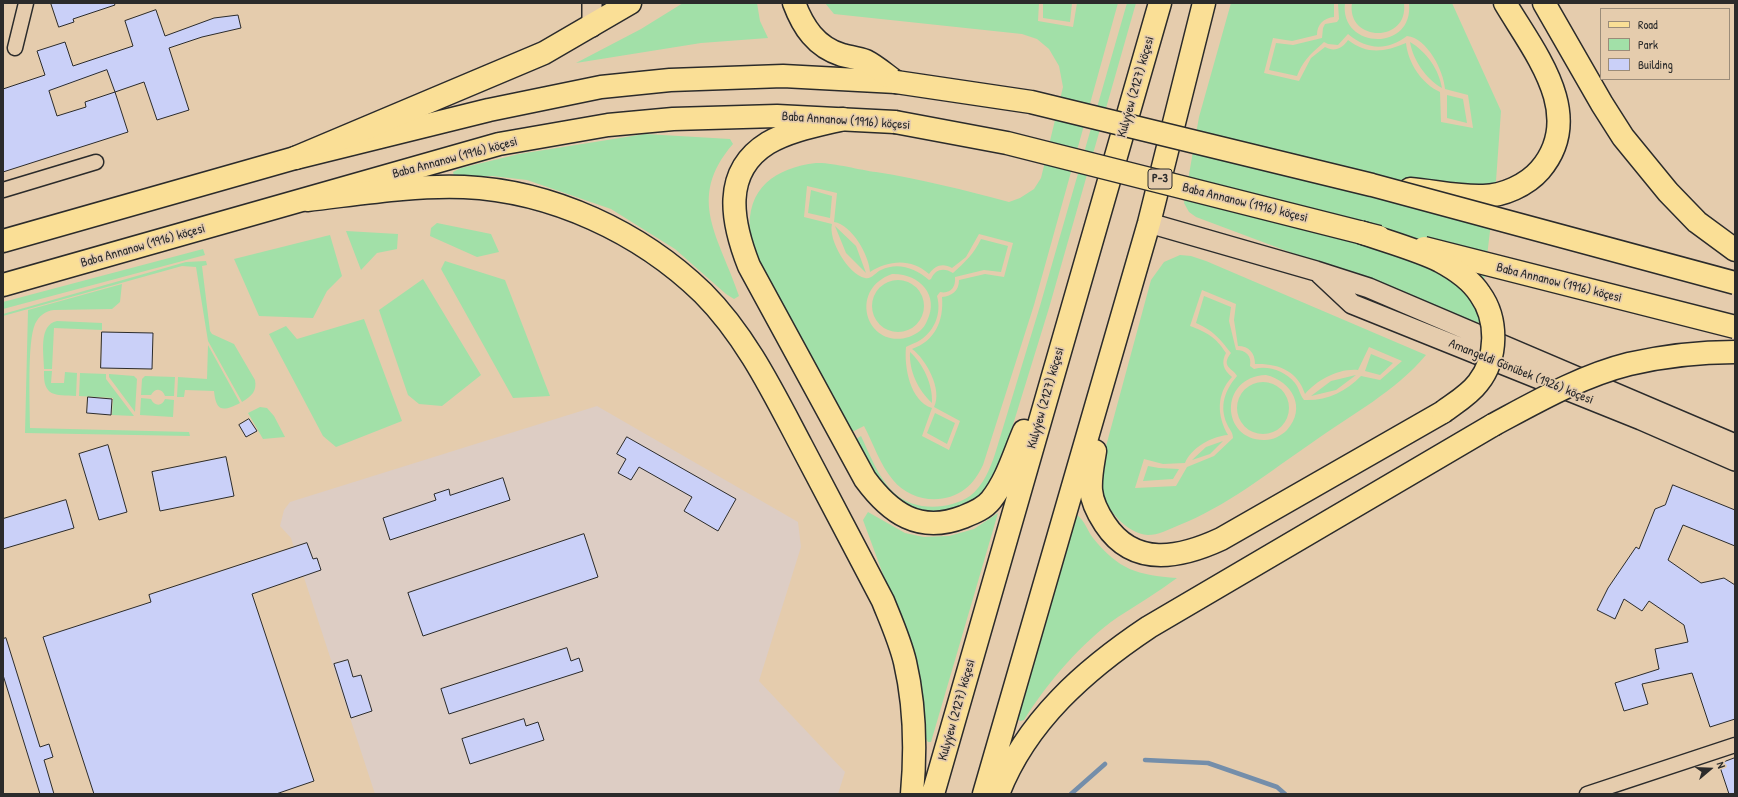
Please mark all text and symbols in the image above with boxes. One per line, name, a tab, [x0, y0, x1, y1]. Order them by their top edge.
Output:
legend	[1600, 8, 1730, 80]
text: Road	[1638, 16, 1658, 33]
street label: Kulyýew (2127) köçesi	[1114, 34, 1158, 140]
text: Park	[1638, 36, 1658, 53]
text: Building	[1638, 56, 1673, 73]
street label: Baba Annanow (1916) köçesi	[781, 109, 911, 133]
street label: Baba Annanow (1916) köçesi	[391, 134, 519, 182]
road number: P-3	[1148, 169, 1172, 189]
street label: Baba Annanow (1916) köçesi	[1181, 180, 1309, 226]
street label: Baba Annanow (1916) köçesi	[79, 221, 207, 271]
street label: Baba Annanow (1916) köçesi	[1495, 260, 1623, 306]
street label: Amangeldi Gönübek (1926) köçesi	[1446, 336, 1596, 408]
street label: Kulyýew (2127) köçesi	[1024, 345, 1068, 451]
street label: Kulyýew (2127) köçesi	[935, 657, 979, 763]
north arrow	[1690, 749, 1730, 789]
text: N	[1714, 760, 1729, 770]

